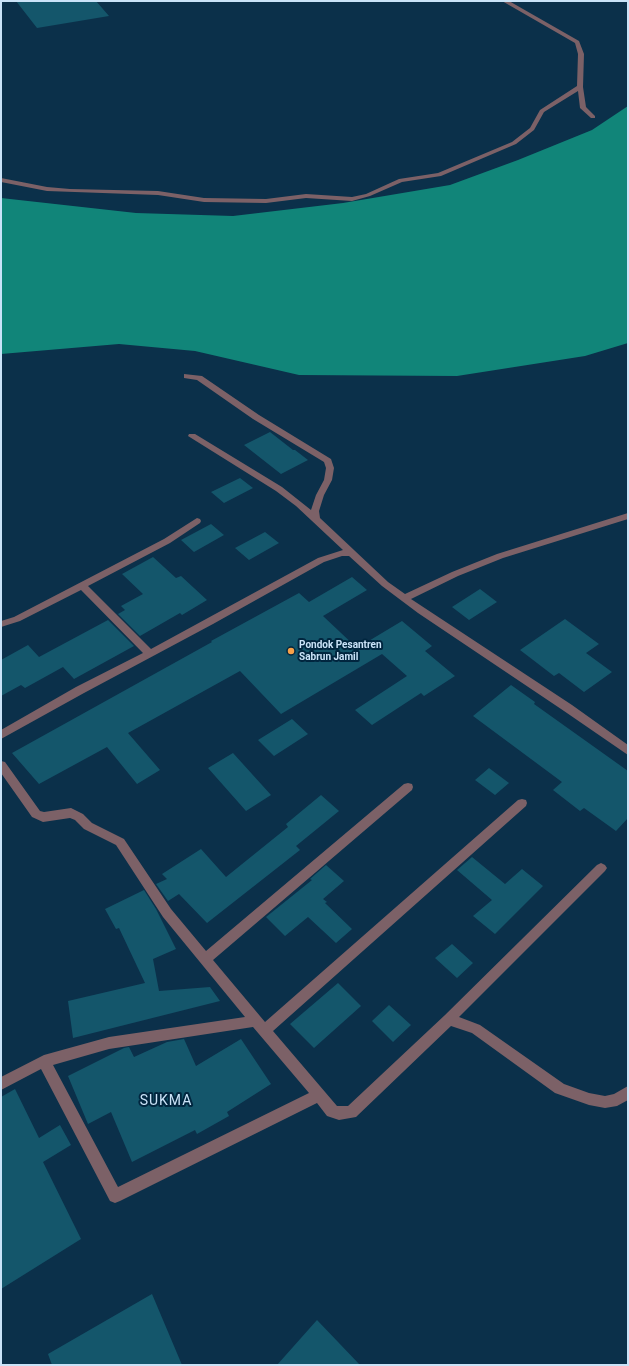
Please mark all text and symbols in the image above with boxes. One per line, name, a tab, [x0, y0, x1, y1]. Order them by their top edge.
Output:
place label: Pondok Pesantren Sabrun Jamil	[299, 639, 382, 662]
marker: Pondok Pesantren Sabrun Jamil	[286, 646, 296, 656]
district label: SUKMA	[140, 1093, 192, 1109]

